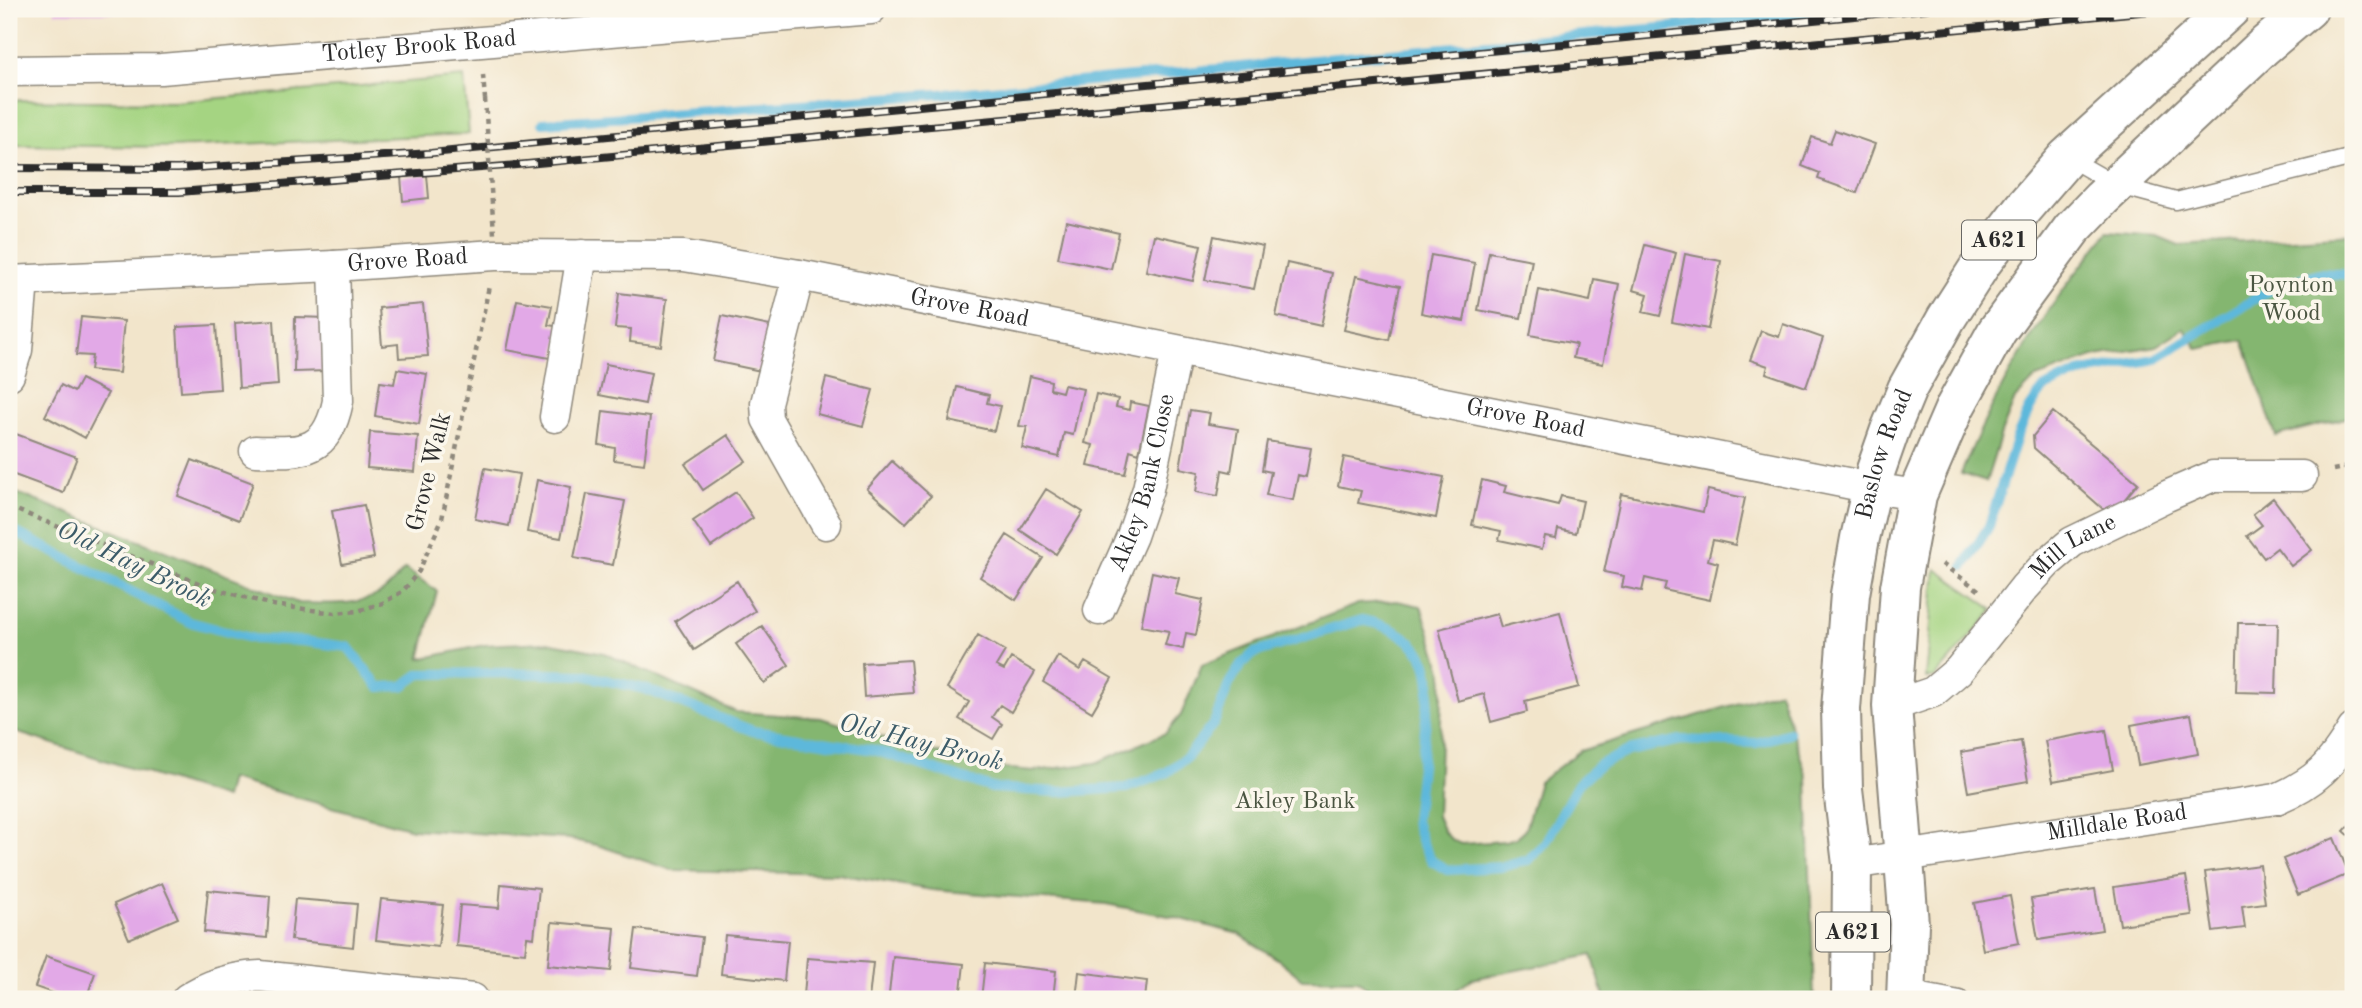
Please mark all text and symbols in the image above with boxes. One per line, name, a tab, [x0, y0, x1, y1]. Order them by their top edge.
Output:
street label: Totley Brook Road	[321, 27, 518, 67]
road number: A621	[1962, 220, 2036, 260]
street label: Grove Road	[346, 245, 469, 277]
park label: Poynton Wood	[2248, 274, 2334, 326]
street label: Grove Road	[908, 285, 1031, 332]
street label: Baslow Road	[1853, 386, 1917, 522]
street label: Akley Bank Close	[1105, 392, 1180, 576]
street label: Grove Road	[1464, 396, 1587, 443]
street label: Grove Walk	[404, 410, 456, 534]
street label: Mill Lane	[2026, 510, 2120, 584]
water label: Old Hay Brook	[53, 516, 215, 614]
water label: Old Hay Brook	[836, 710, 1006, 776]
park label: Akley Bank	[1234, 790, 1356, 814]
street label: Milldale Road	[2045, 801, 2189, 846]
road number: A621	[1816, 912, 1890, 951]

